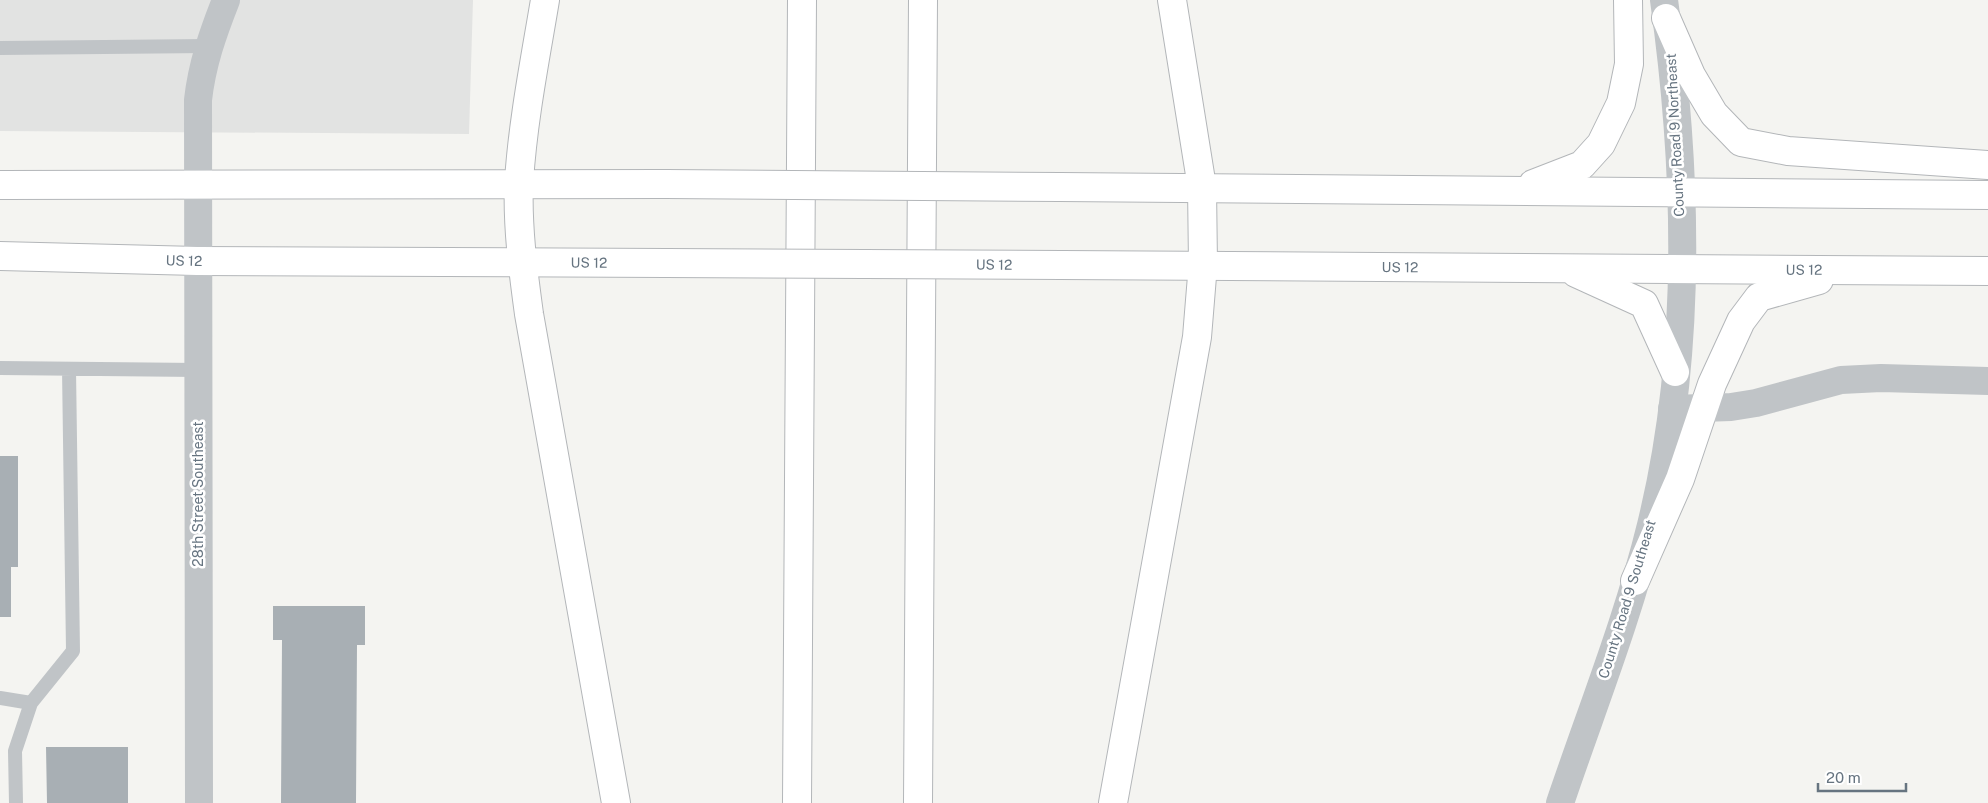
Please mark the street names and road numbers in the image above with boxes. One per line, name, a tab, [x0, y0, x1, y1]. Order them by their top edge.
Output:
street label: County Road 9 Northeast	[1663, 53, 1687, 217]
street label: US 12	[165, 252, 202, 269]
street label: US 12	[571, 255, 607, 271]
street label: US 12	[976, 257, 1012, 273]
street label: US 12	[1382, 259, 1418, 275]
street label: US 12	[1786, 262, 1822, 278]
street label: 28th Street Southeast	[190, 421, 206, 567]
street label: County Road 9 Southeast	[1595, 518, 1659, 680]

